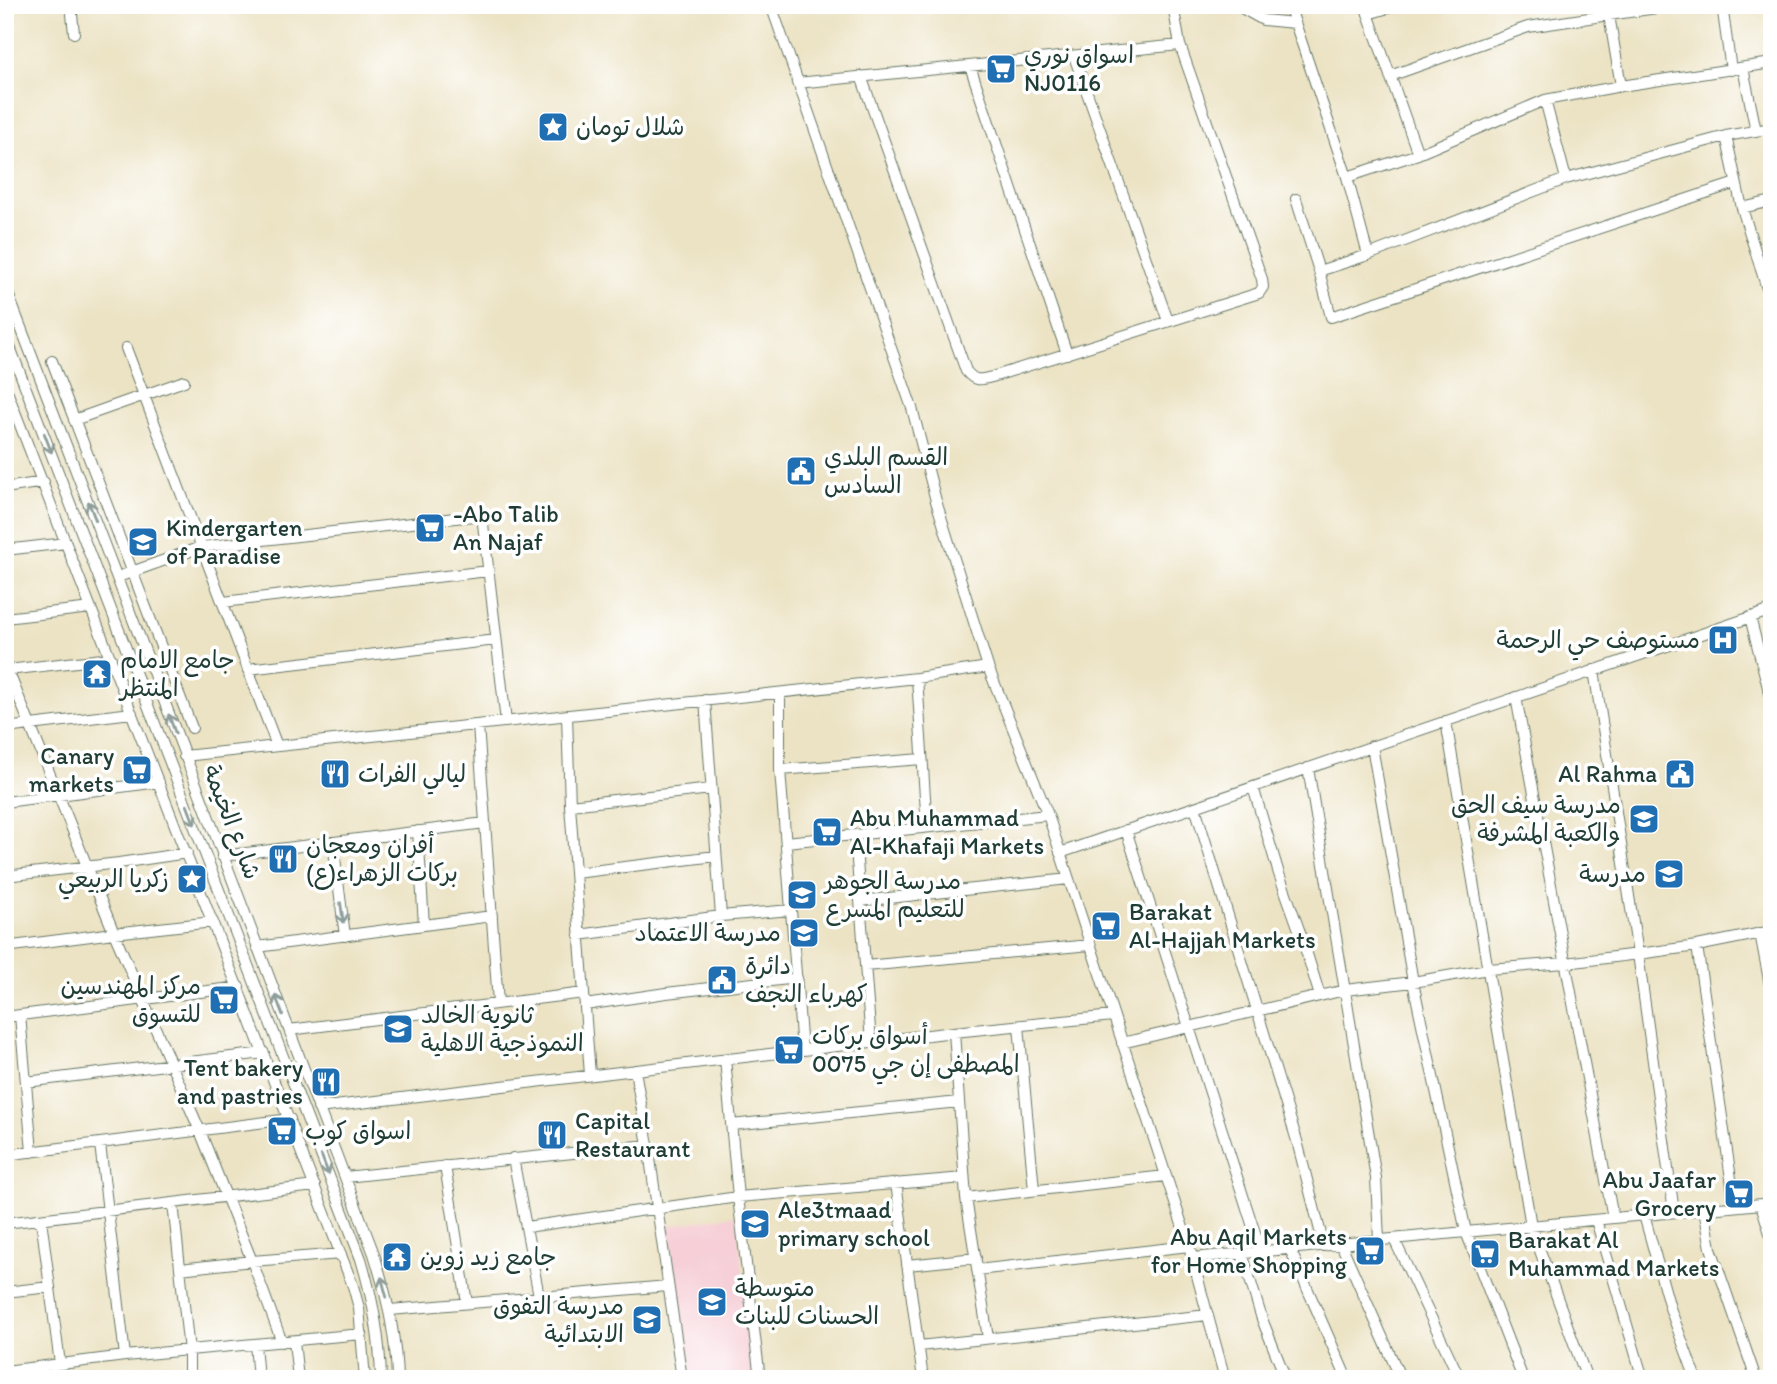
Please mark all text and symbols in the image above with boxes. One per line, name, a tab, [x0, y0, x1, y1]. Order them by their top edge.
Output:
place label: اسواق نوري NJ0116	[1024, 40, 1134, 97]
supermarket icon: اسواق نوري NJ0116	[984, 52, 1018, 86]
place icon: شلال تومان	[536, 110, 570, 144]
place label: شلال تومان	[576, 112, 685, 143]
one-way arrow	[42, 432, 55, 453]
place label: القسم البلدي السادس	[824, 442, 948, 499]
public building icon: القسم البلدي السادس	[784, 454, 818, 488]
place label: -Abo Talib An Najaf	[453, 499, 559, 556]
one-way arrow	[85, 500, 98, 522]
supermarket icon: -Abo Talib An Najaf	[413, 511, 447, 545]
place label: Kindergarten of Paradise	[166, 513, 303, 570]
school or university icon: Kindergarten of Paradise	[126, 525, 160, 559]
hospital icon: مستوصف حي الرحمة	[1706, 623, 1740, 657]
place label: مستوصف حي الرحمة	[1497, 625, 1700, 661]
place label: جامع الامام المنتظر	[118, 645, 235, 702]
temple icon: جامع الامام المنتظر	[80, 657, 114, 691]
one-way arrow	[165, 713, 177, 735]
place label: Canary markets	[29, 741, 115, 798]
supermarket icon: Canary markets	[120, 753, 154, 787]
restaurant icon: ليالي الفرات	[318, 757, 352, 791]
public building icon: Al Rahma	[1663, 757, 1697, 791]
place label: ليالي الفرات	[358, 759, 466, 795]
place label: Al Rahma	[1558, 759, 1657, 788]
street label: شارع الخيمة	[195, 760, 268, 884]
place label: مدرسة سيف الحق والكعبة المشرفة	[1451, 790, 1621, 847]
school or university icon: مدرسة سيف الحق والكعبة المشرفة	[1627, 802, 1661, 836]
place label: Abu Muhammad Al-Khafaji Markets	[850, 803, 1044, 860]
one-way arrow	[185, 804, 198, 826]
supermarket icon: Abu Muhammad Al-Khafaji Markets	[810, 815, 844, 849]
place label: أفران ومعجان بركات الزهراء(ع)	[306, 830, 458, 890]
restaurant icon: أفران ومعجان بركات الزهراء(ع)	[266, 842, 300, 876]
school or university icon: مدرسة	[1652, 857, 1686, 891]
place label: مدرسة	[1579, 859, 1646, 888]
place icon: زكريا الربيعي	[175, 862, 209, 896]
place label: زكريا الربيعي	[58, 864, 169, 900]
place label: مدرسة الجوهر للتعليم المسرع	[823, 866, 965, 927]
school or university icon: مدرسة الجوهر للتعليم المسرع	[785, 878, 819, 912]
place label: Barakat Al-Hajjah Markets	[1129, 897, 1316, 954]
one-way arrow	[336, 901, 349, 924]
supermarket icon: Barakat Al-Hajjah Markets	[1089, 909, 1123, 943]
school or university icon: مدرسة الاعتماد	[787, 916, 821, 950]
place label: مدرسة الاعتماد	[634, 918, 781, 947]
place label: دائرة كهرباء النجف	[745, 951, 868, 1008]
public building icon: دائرة كهرباء النجف	[705, 963, 739, 997]
place label: مركز المهندسين للتسوق	[60, 971, 201, 1030]
supermarket icon: مركز المهندسين للتسوق	[207, 983, 241, 1017]
one-way arrow	[272, 995, 285, 1017]
place label: ثانوية الخالد النموذجية الاهلية	[421, 1000, 584, 1058]
school or university icon: ثانوية الخالد النموذجية الاهلية	[381, 1012, 415, 1046]
place label: أسواق بركات المصطفی إن جي 0075	[812, 1021, 1020, 1085]
supermarket icon: أسواق بركات المصطفی إن جي 0075	[772, 1033, 806, 1067]
place label: Tent bakery and pastries	[177, 1053, 304, 1110]
restaurant icon: Tent bakery and pastries	[309, 1065, 343, 1099]
place label: Capital Restaurant	[575, 1106, 690, 1163]
supermarket icon: اسواق كوب	[265, 1114, 299, 1148]
place label: اسواق كوب	[305, 1116, 411, 1147]
restaurant icon: Capital Restaurant	[535, 1118, 569, 1152]
one-way arrow	[320, 1154, 332, 1175]
place label: Abu Jaafar Grocery	[1602, 1165, 1716, 1222]
supermarket icon: Abu Jaafar Grocery	[1722, 1177, 1756, 1211]
place label: Ale3tmaad primary school	[778, 1195, 930, 1252]
school or university icon: Ale3tmaad primary school	[738, 1207, 772, 1241]
place label: Abu Aqil Markets for Home Shopping	[1151, 1222, 1348, 1279]
place label: Barakat Al Muhammad Markets	[1508, 1225, 1719, 1282]
supermarket icon: Abu Aqil Markets for Home Shopping	[1353, 1234, 1387, 1268]
supermarket icon: Barakat Al Muhammad Markets	[1468, 1237, 1502, 1271]
temple icon: جامع زيد زوين	[380, 1240, 414, 1274]
place label: جامع زيد زوين	[420, 1242, 557, 1274]
place label: متوسطة الحسنات للبنات	[735, 1273, 879, 1330]
one-way arrow	[377, 1276, 390, 1298]
school or university icon: متوسطة الحسنات للبنات	[695, 1285, 729, 1319]
place label: مدرسة التفوق الابتدائية	[493, 1291, 624, 1348]
school or university icon: مدرسة التفوق الابتدائية	[630, 1303, 664, 1337]

